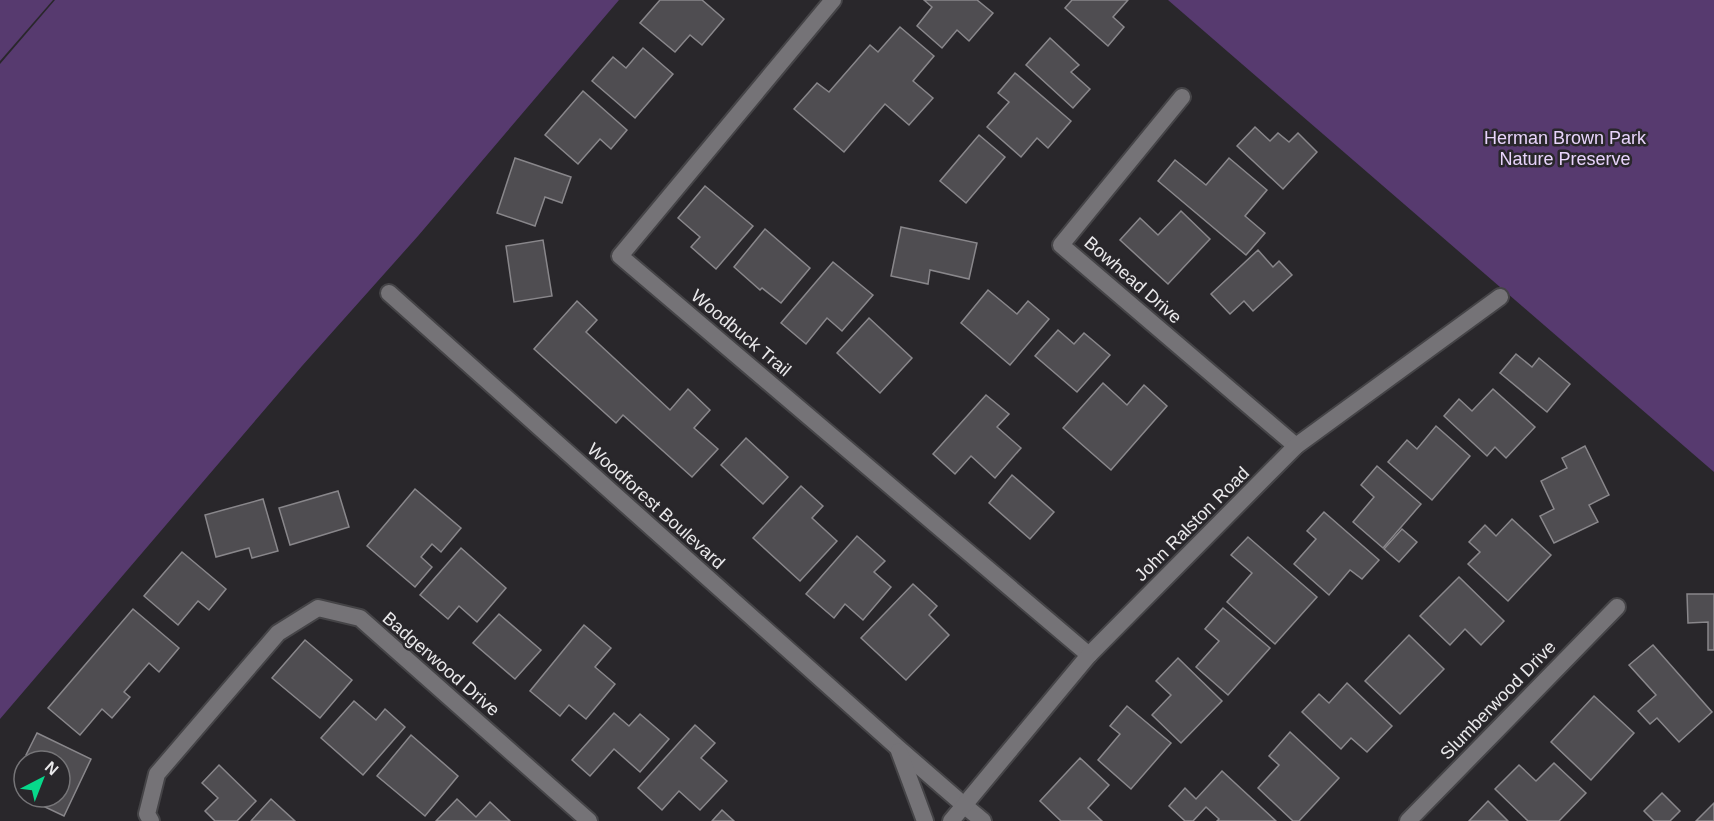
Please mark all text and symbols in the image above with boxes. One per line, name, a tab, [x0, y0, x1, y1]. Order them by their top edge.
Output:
park label: Herman Brown Park Nature Preserve	[1484, 128, 1647, 169]
street label: Bowhead Drive	[1080, 232, 1186, 328]
street label: Woodbuck Trail	[687, 286, 795, 380]
street label: Woodforest Boulevard	[583, 439, 729, 573]
street label: John Ralston Road	[1131, 463, 1253, 585]
street label: Badgerwood Drive	[379, 608, 503, 720]
street label: Slumberwood Drive	[1436, 637, 1560, 763]
north arrow	[12, 749, 72, 809]
text: N	[42, 758, 62, 778]

